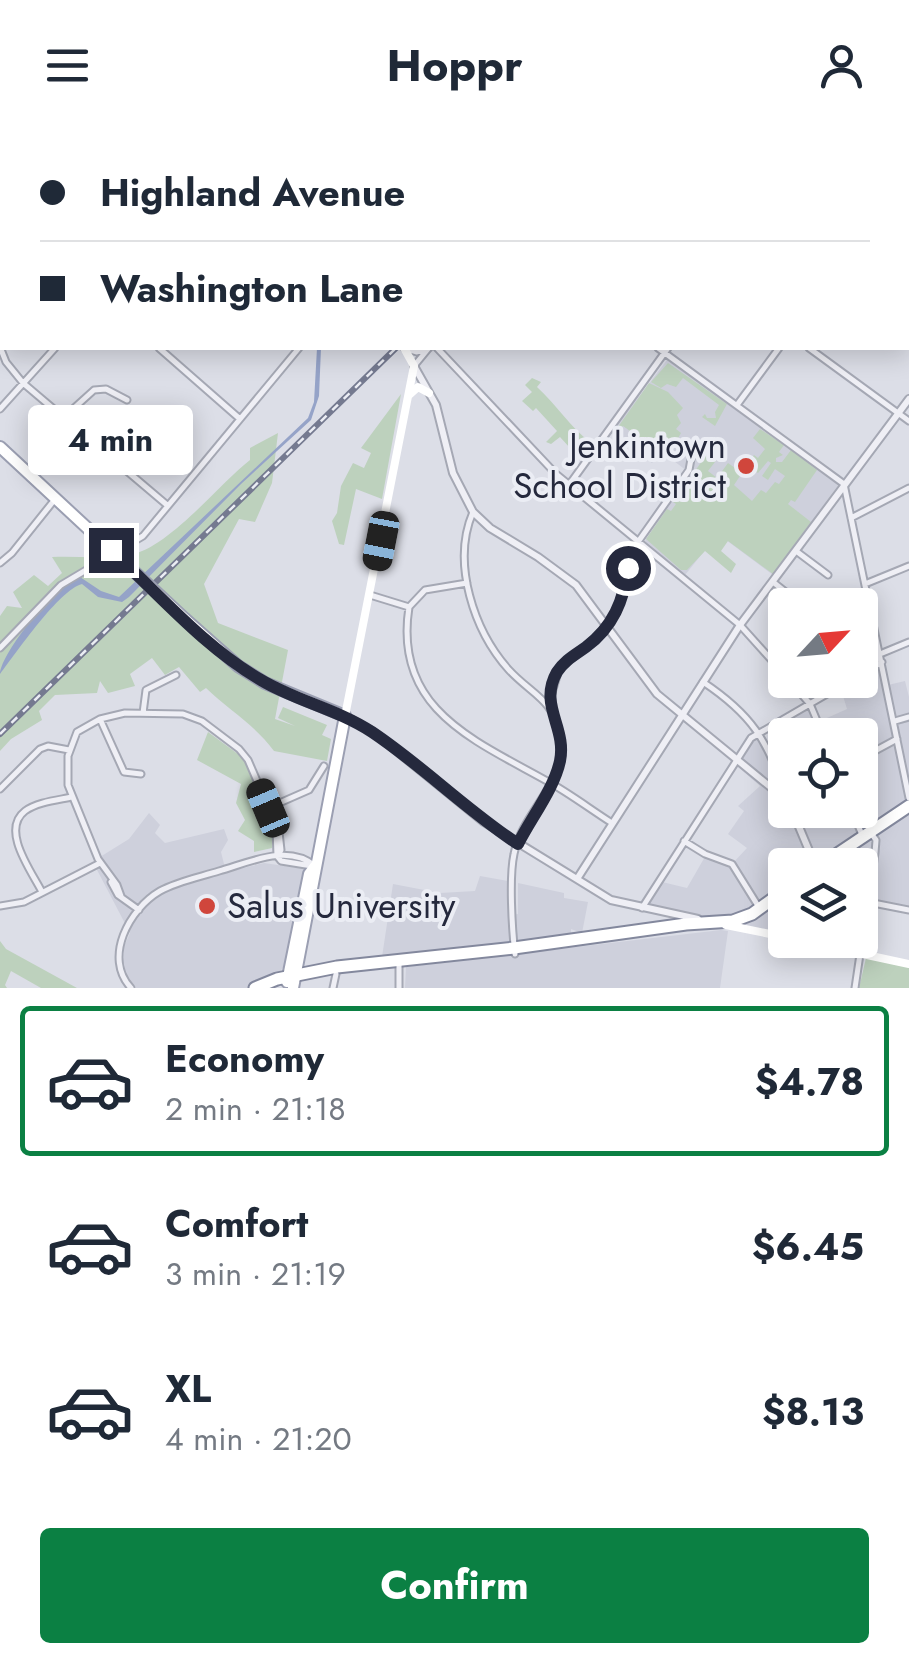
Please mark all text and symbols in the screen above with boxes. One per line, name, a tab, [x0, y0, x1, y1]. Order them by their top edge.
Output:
text: Hoppr	[387, 33, 522, 98]
icon: menu	[40, 38, 95, 93]
icon: person	[814, 38, 869, 93]
text: Highland Avenue	[100, 165, 405, 220]
text: Washington Lane	[100, 261, 404, 316]
callout: 4 min	[28, 405, 194, 475]
text: 4 min	[68, 417, 153, 463]
place label: Jenkintown School District	[513, 421, 727, 511]
marker: Jenkintown School District	[735, 455, 757, 477]
car	[361, 509, 401, 573]
route end	[89, 528, 134, 573]
route start	[606, 546, 651, 591]
north arrow	[768, 588, 878, 698]
map controls	[768, 588, 878, 958]
button: locate	[768, 718, 878, 828]
car	[242, 775, 294, 841]
button: layers	[768, 848, 878, 958]
place label: Salus University	[227, 881, 456, 931]
marker: Salus University	[196, 895, 218, 917]
text: Economy	[165, 1031, 324, 1086]
icon: car	[45, 1036, 135, 1126]
text: $4.78	[755, 1054, 864, 1109]
text: 2 min · 21:18	[165, 1086, 346, 1132]
text: Comfort	[165, 1196, 308, 1251]
icon: car	[45, 1201, 135, 1291]
text: $6.45	[752, 1219, 864, 1274]
text: 3 min · 21:19	[165, 1251, 346, 1297]
text: XL	[165, 1361, 211, 1416]
icon: car	[45, 1366, 135, 1456]
text: $8.13	[762, 1384, 864, 1439]
text: 4 min · 21:20	[165, 1416, 352, 1462]
button: Confirm	[40, 1528, 869, 1643]

